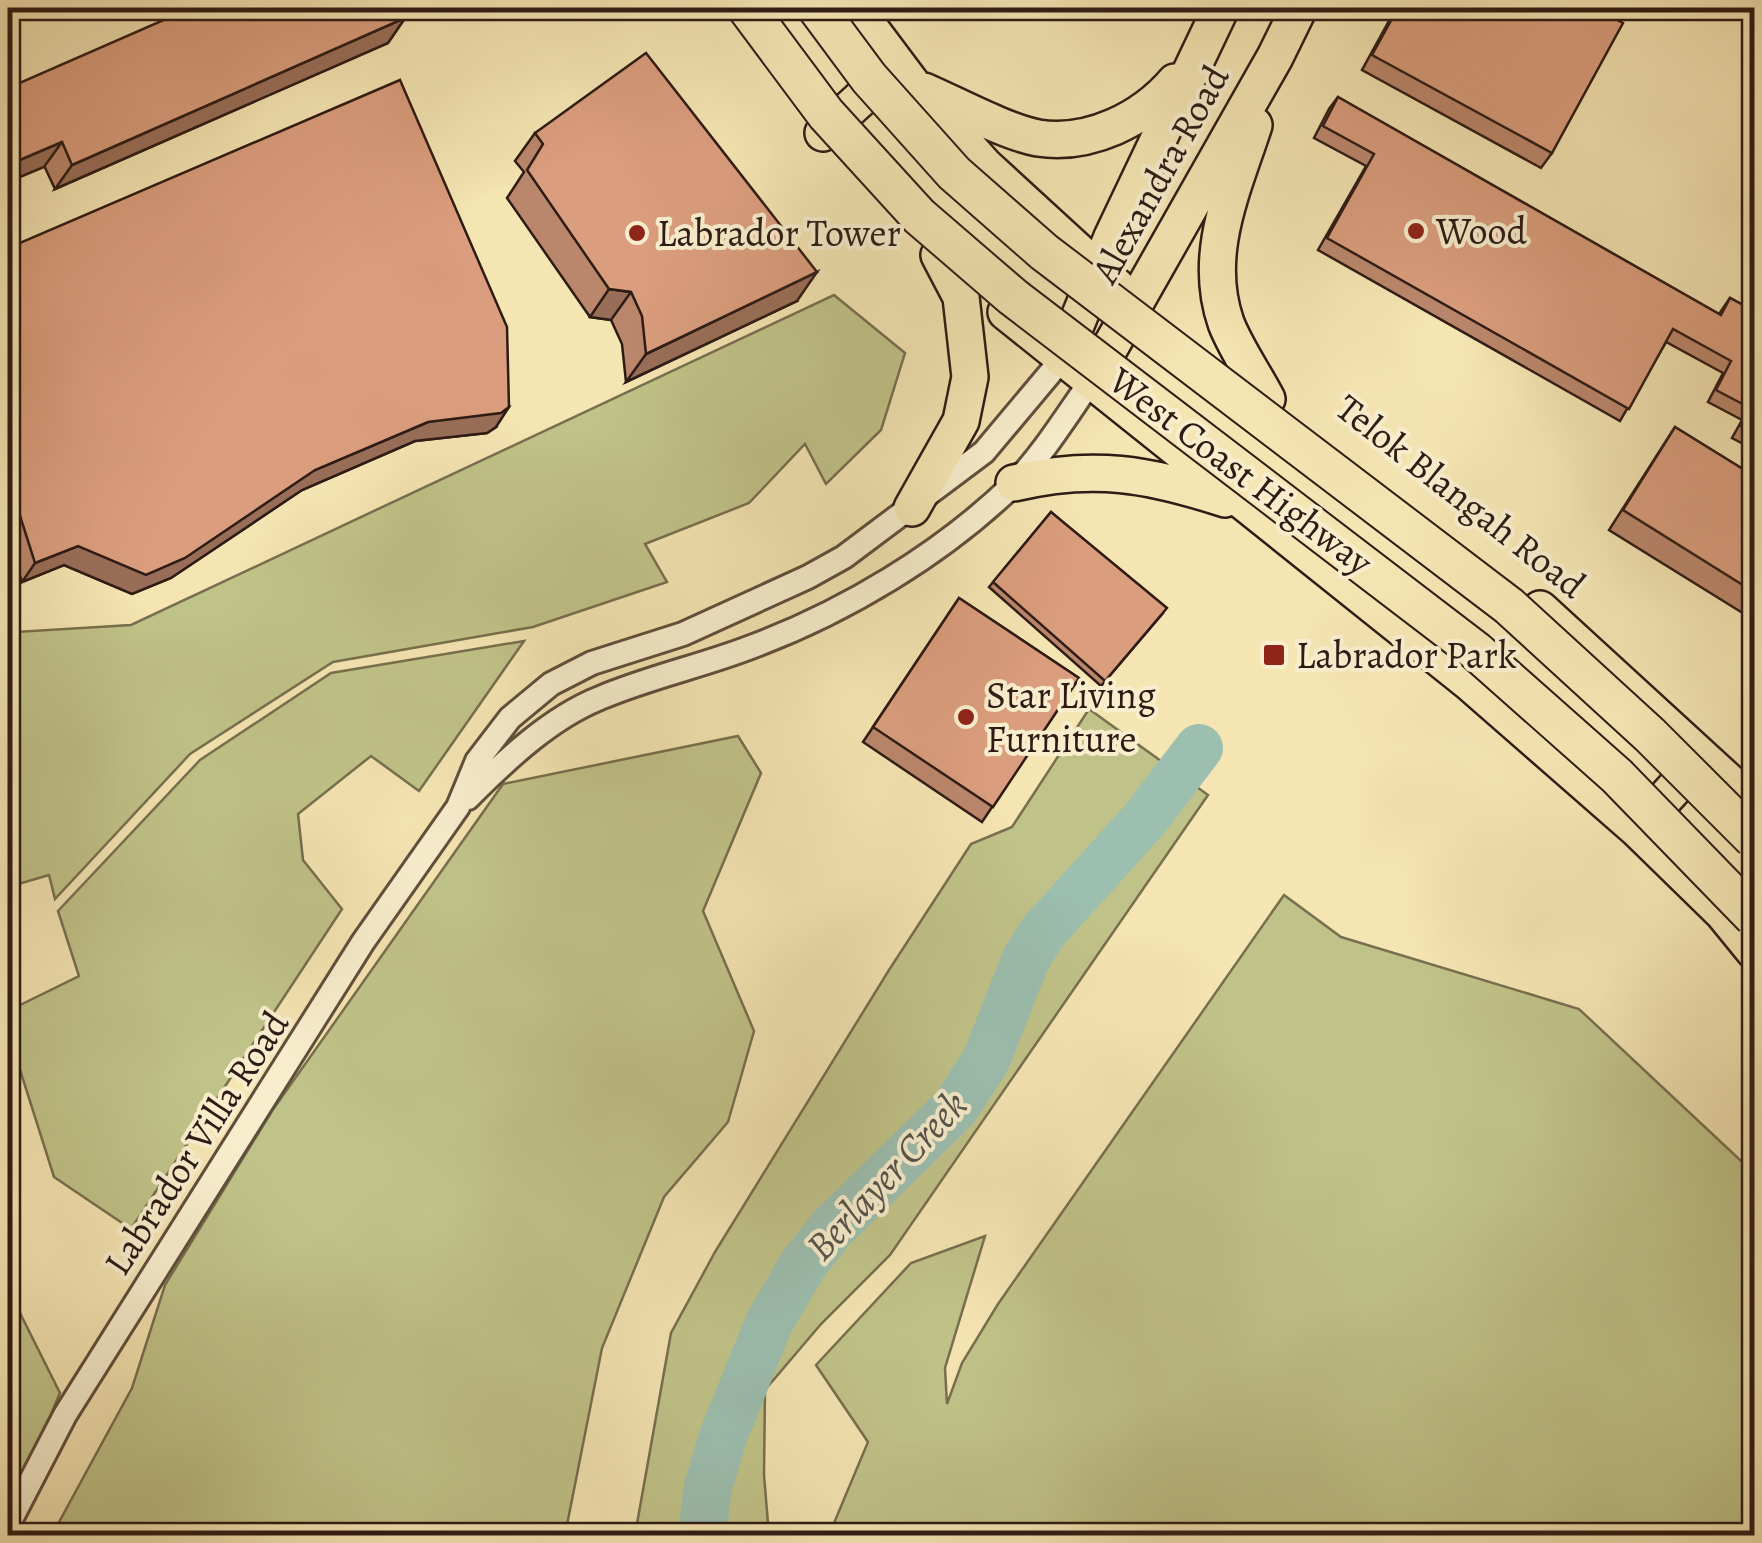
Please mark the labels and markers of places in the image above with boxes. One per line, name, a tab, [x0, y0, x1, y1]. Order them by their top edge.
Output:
place label: Wood	[1435, 205, 1527, 257]
place label: Labrador Tower	[657, 207, 901, 259]
marker: Wood	[1405, 220, 1427, 242]
marker: Labrador Tower	[626, 222, 648, 244]
place label: Labrador Park	[1296, 629, 1517, 681]
marker: Labrador Park	[1261, 642, 1287, 668]
place label: Star Living Furniture	[986, 669, 1156, 765]
marker: Star Living Furniture	[955, 706, 977, 728]

